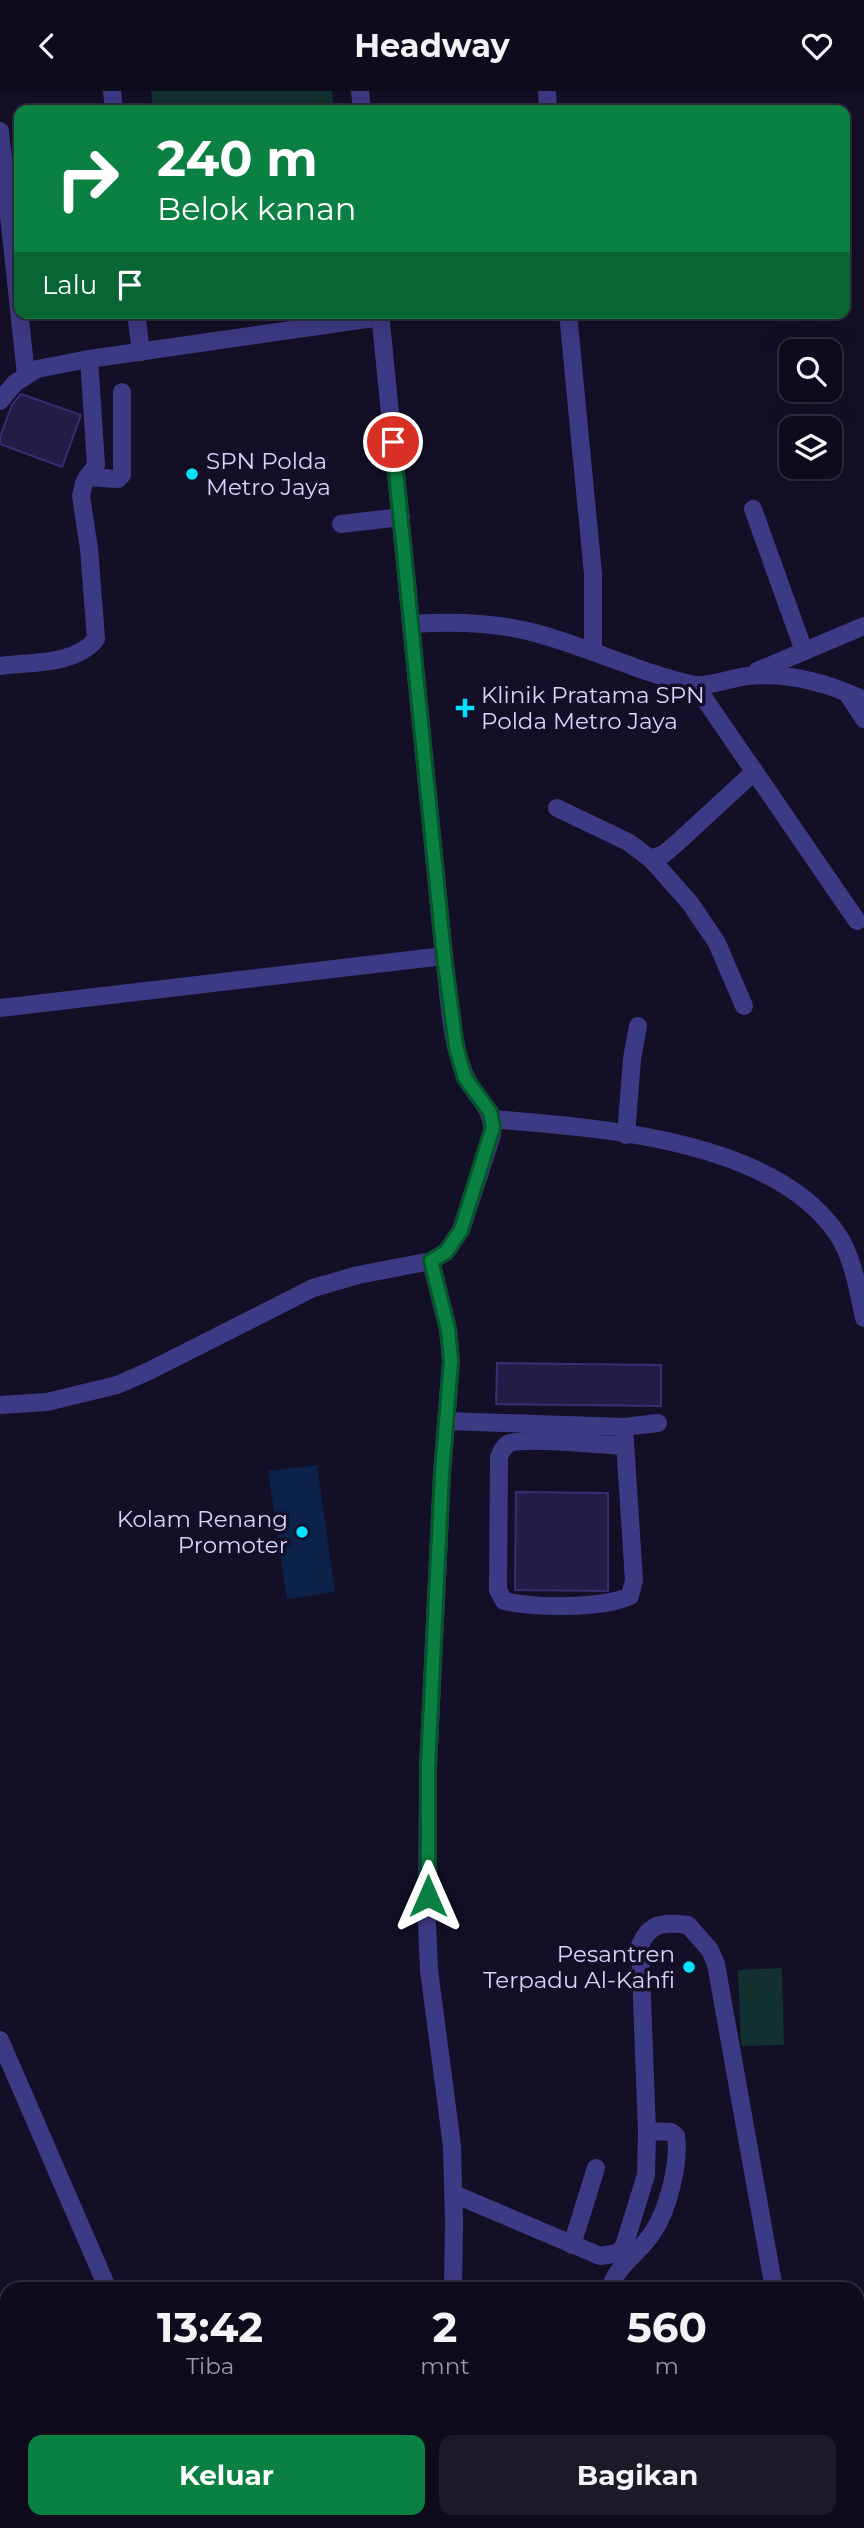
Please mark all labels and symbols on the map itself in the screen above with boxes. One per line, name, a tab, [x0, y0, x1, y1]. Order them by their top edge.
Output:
pin	[363, 412, 423, 472]
place label: SPN Polda Metro Jaya	[206, 447, 331, 501]
marker: SPN Polda Metro Jaya	[184, 466, 200, 482]
place label: Klinik Pratama SPN Polda Metro Jaya	[481, 681, 705, 735]
marker: Klinik Pratama SPN Polda Metro Jaya	[455, 698, 475, 718]
place label: Kolam Renang Promoter	[117, 1505, 288, 1559]
marker: Kolam Renang Promoter	[294, 1524, 310, 1540]
position arrow	[391, 1859, 465, 1933]
place label: Pesantren Terpadu Al-Kahfi	[483, 1940, 675, 1994]
marker: Pesantren Terpadu Al-Kahfi	[681, 1959, 697, 1975]

